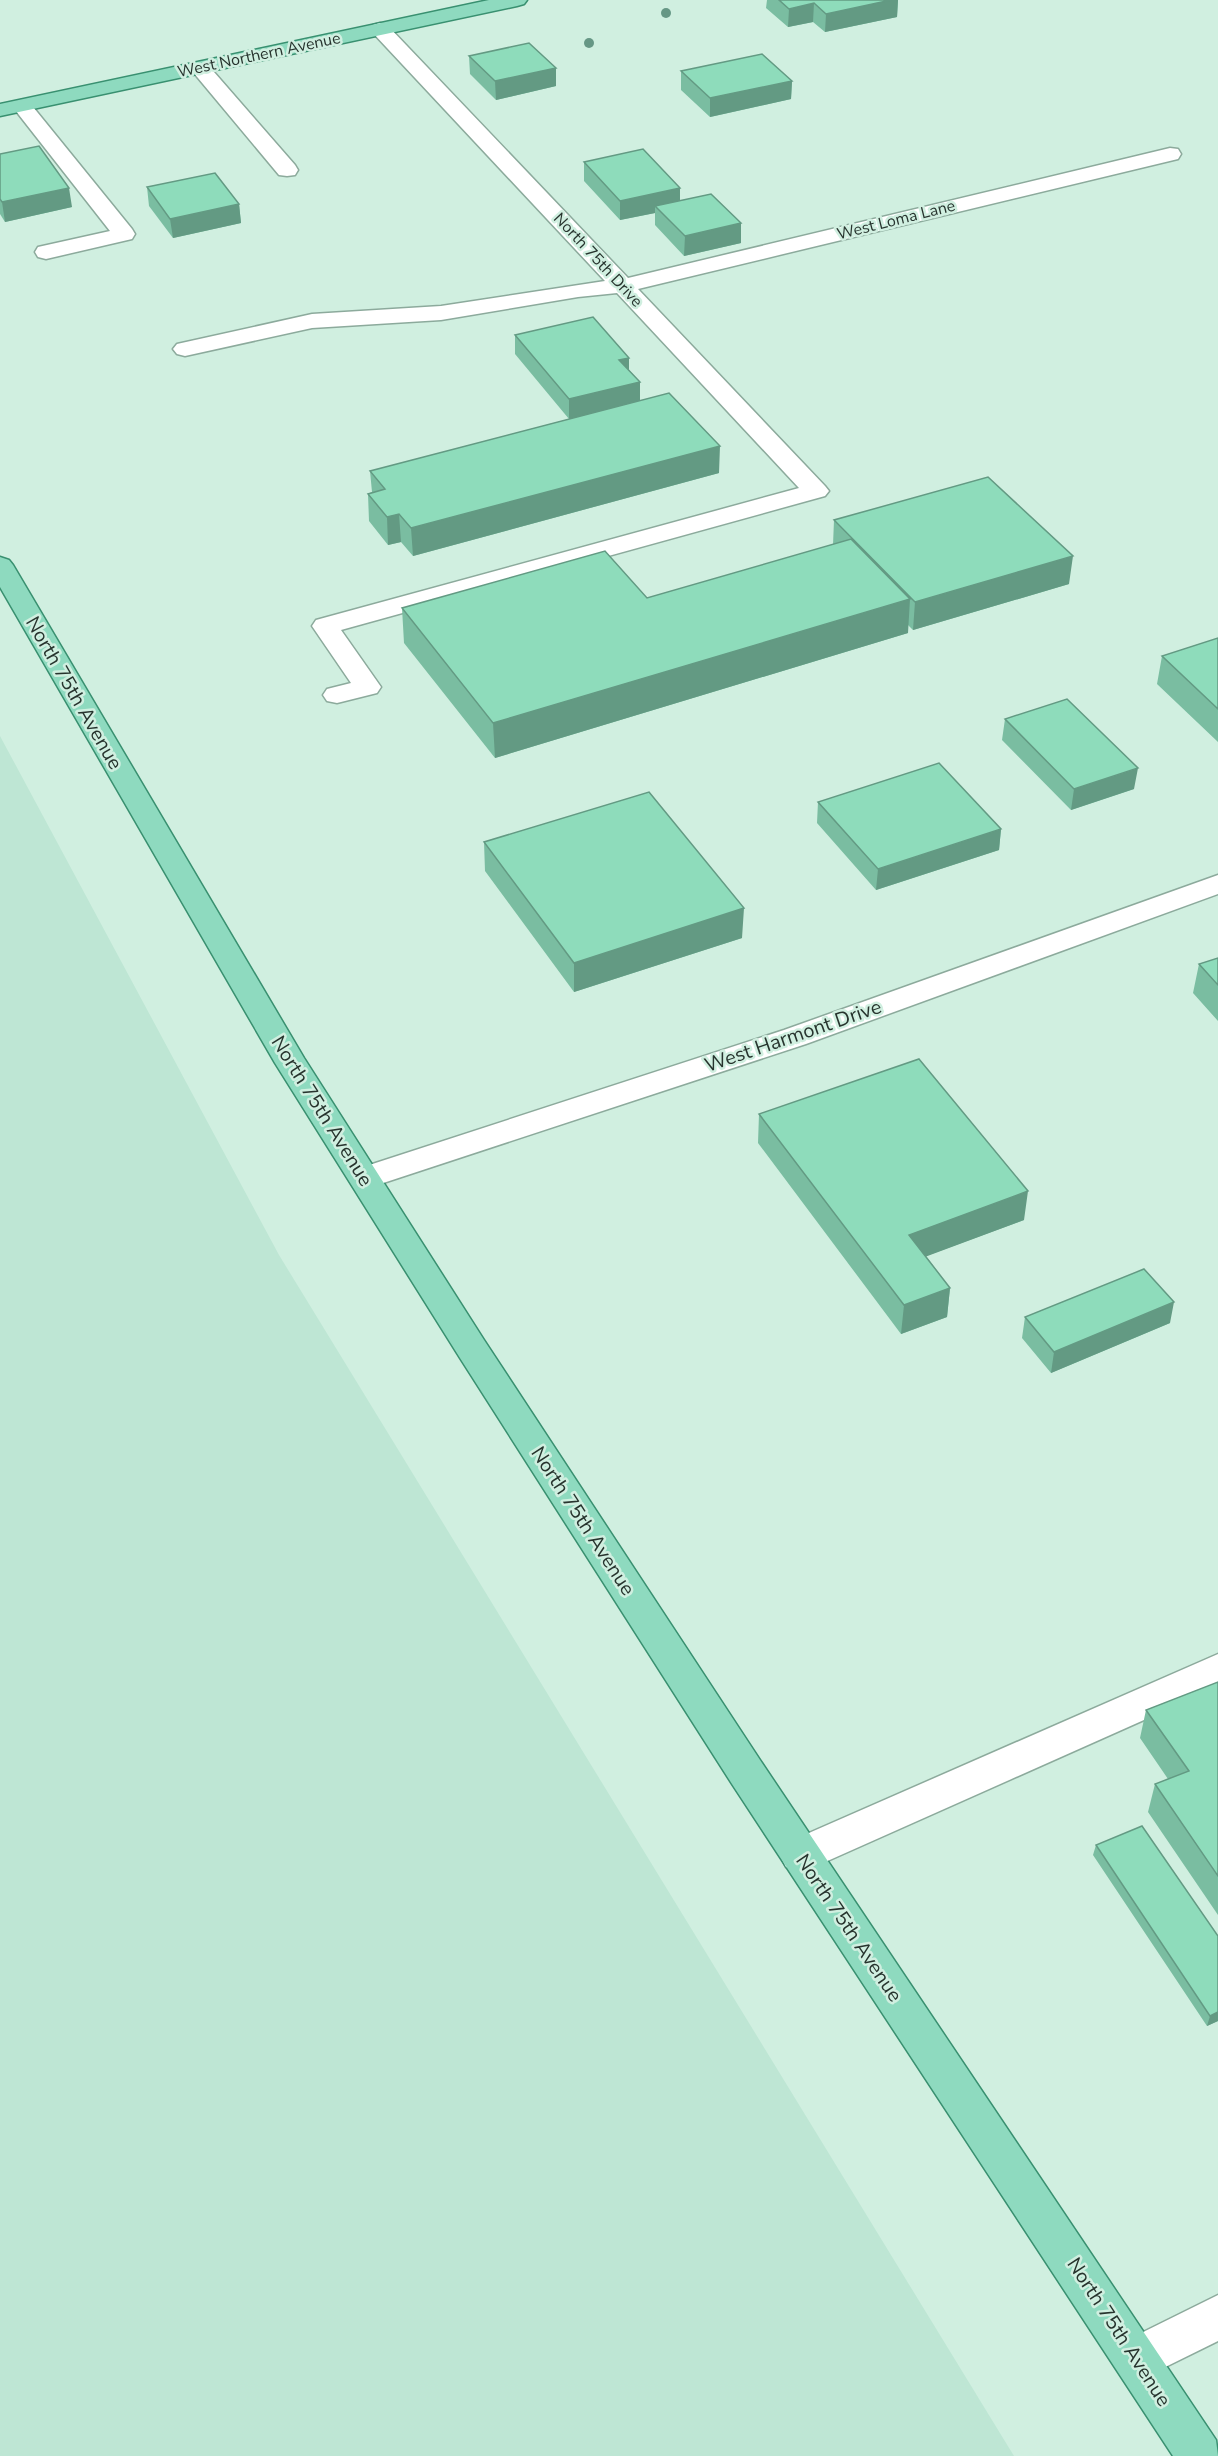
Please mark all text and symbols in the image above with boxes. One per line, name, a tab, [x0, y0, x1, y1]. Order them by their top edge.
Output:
street label: West Northern Avenue	[176, 27, 342, 83]
street label: West Loma Lane	[835, 195, 957, 245]
street label: North 75th Drive	[548, 208, 648, 312]
street label: North 75th Avenue	[19, 611, 129, 775]
street label: West Harmont Drive	[701, 993, 885, 1079]
street label: North 75th Avenue	[265, 1031, 379, 1191]
street label: North 75th Avenue	[525, 1441, 641, 1601]
street label: North 75th Avenue	[790, 1849, 908, 2007]
street label: North 75th Avenue	[1061, 2252, 1177, 2412]

